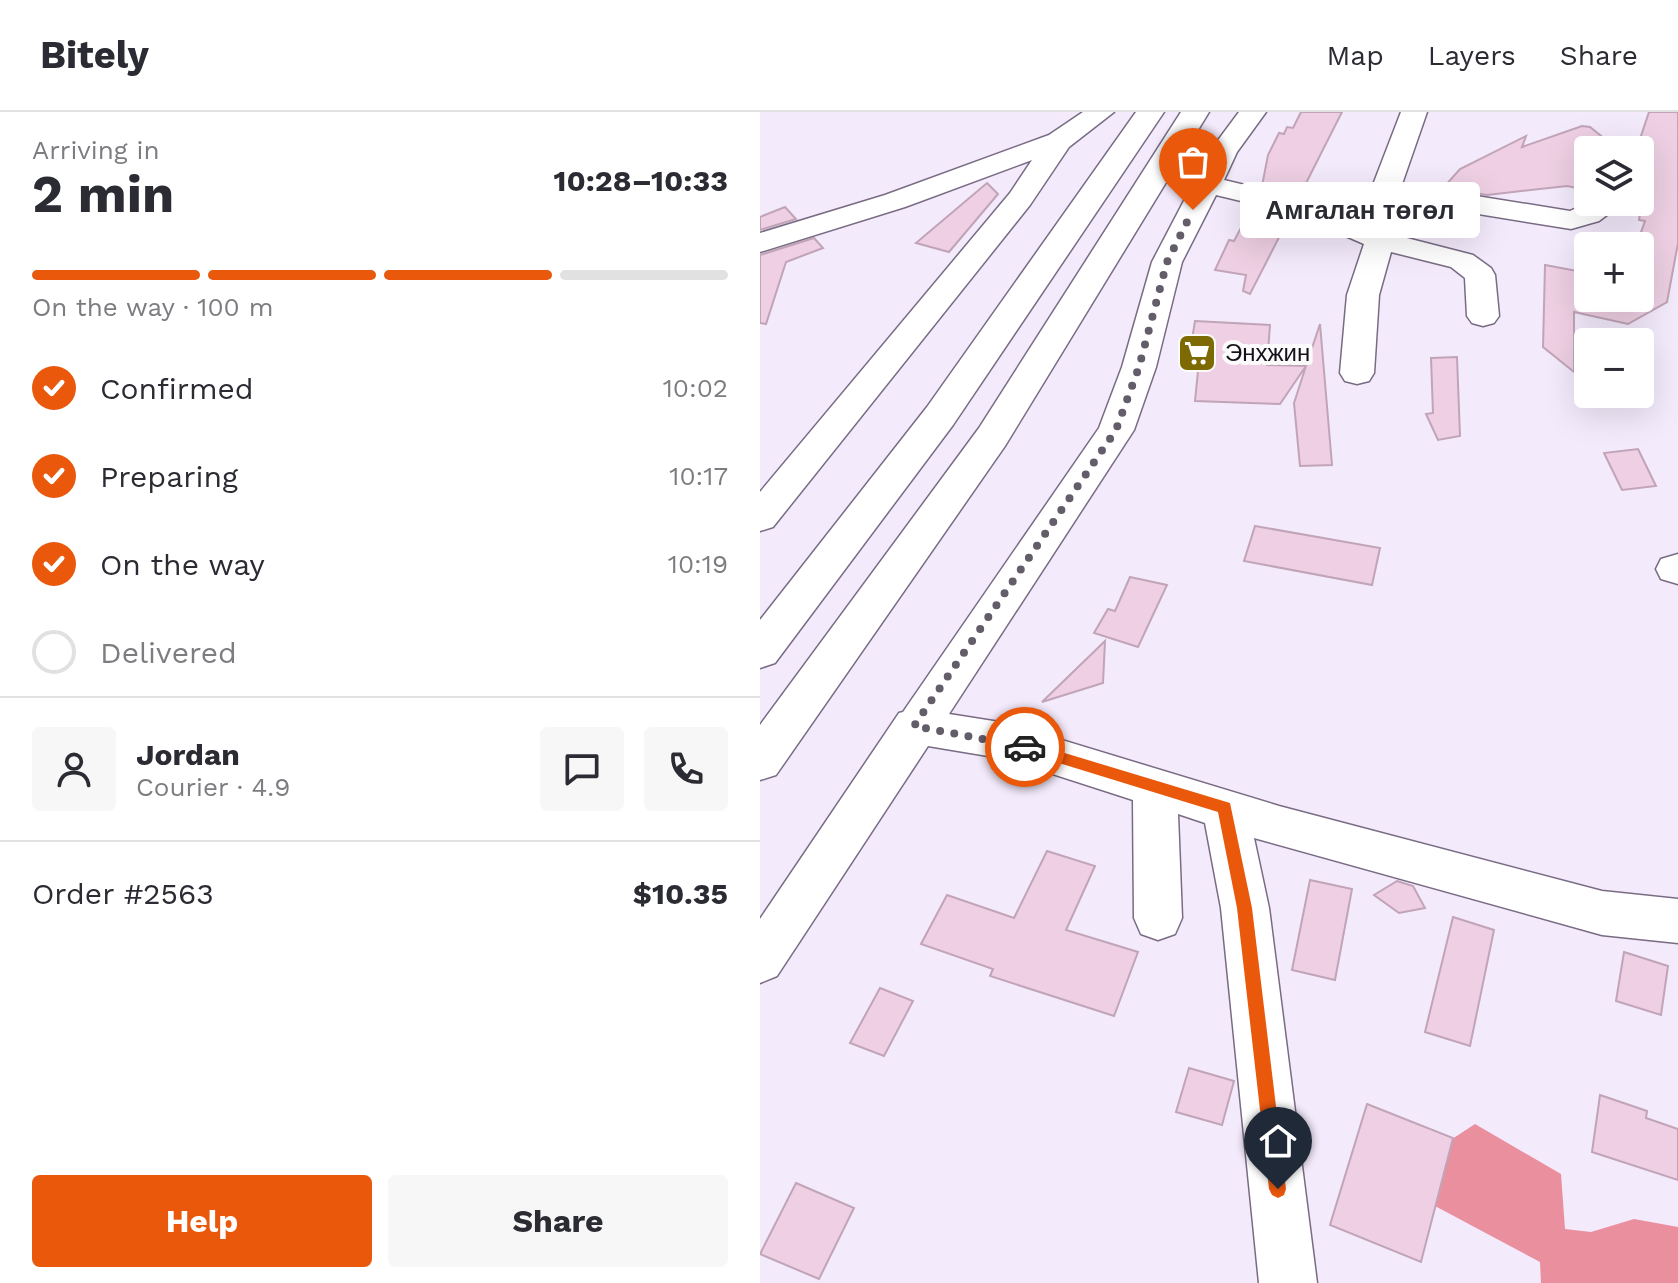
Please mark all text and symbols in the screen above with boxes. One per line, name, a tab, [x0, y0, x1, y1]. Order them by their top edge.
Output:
text: Bitely	[40, 33, 149, 77]
text: Map	[1327, 39, 1384, 72]
text: Layers	[1428, 39, 1516, 72]
text: Share	[1560, 39, 1638, 72]
pin	[1159, 128, 1227, 210]
text: Arriving in	[32, 135, 160, 165]
map controls	[1574, 136, 1654, 408]
button: layers	[1574, 136, 1654, 216]
icon: bag	[1171, 140, 1215, 184]
text: 10:28–10:33	[554, 163, 728, 198]
text: 2 min	[32, 164, 174, 225]
callout: Амгалан төгөл	[1241, 182, 1481, 238]
text: Амгалан төгөл	[1265, 195, 1455, 225]
button: +	[1574, 232, 1654, 312]
text: On the way · 100 m	[32, 292, 273, 322]
button: −	[1574, 328, 1654, 408]
supermarket icon: Энхжин	[1176, 332, 1218, 374]
place label: Энхжин	[1225, 339, 1310, 367]
icon: check	[32, 366, 76, 410]
text: Confirmed	[100, 371, 254, 406]
text: 10:02	[663, 373, 728, 403]
icon: check	[32, 454, 76, 498]
text: Preparing	[100, 459, 238, 494]
text: 10:17	[669, 461, 728, 491]
icon: check	[32, 542, 76, 586]
text: On the way	[100, 547, 265, 582]
text: 10:19	[668, 549, 728, 579]
text: Delivered	[100, 635, 237, 670]
courier	[985, 707, 1065, 787]
icon: car	[1003, 725, 1047, 769]
button: person	[32, 727, 116, 811]
button: chat	[540, 727, 624, 811]
button: phone	[644, 727, 728, 811]
text: Jordan	[136, 737, 240, 772]
text: Courier · 4.9	[136, 772, 290, 802]
text: Order #2563	[32, 876, 214, 911]
text: $10.35	[633, 876, 728, 911]
pin	[1244, 1107, 1312, 1189]
icon: home	[1256, 1119, 1300, 1163]
button: Help	[32, 1175, 372, 1267]
button: Share	[388, 1175, 728, 1267]

